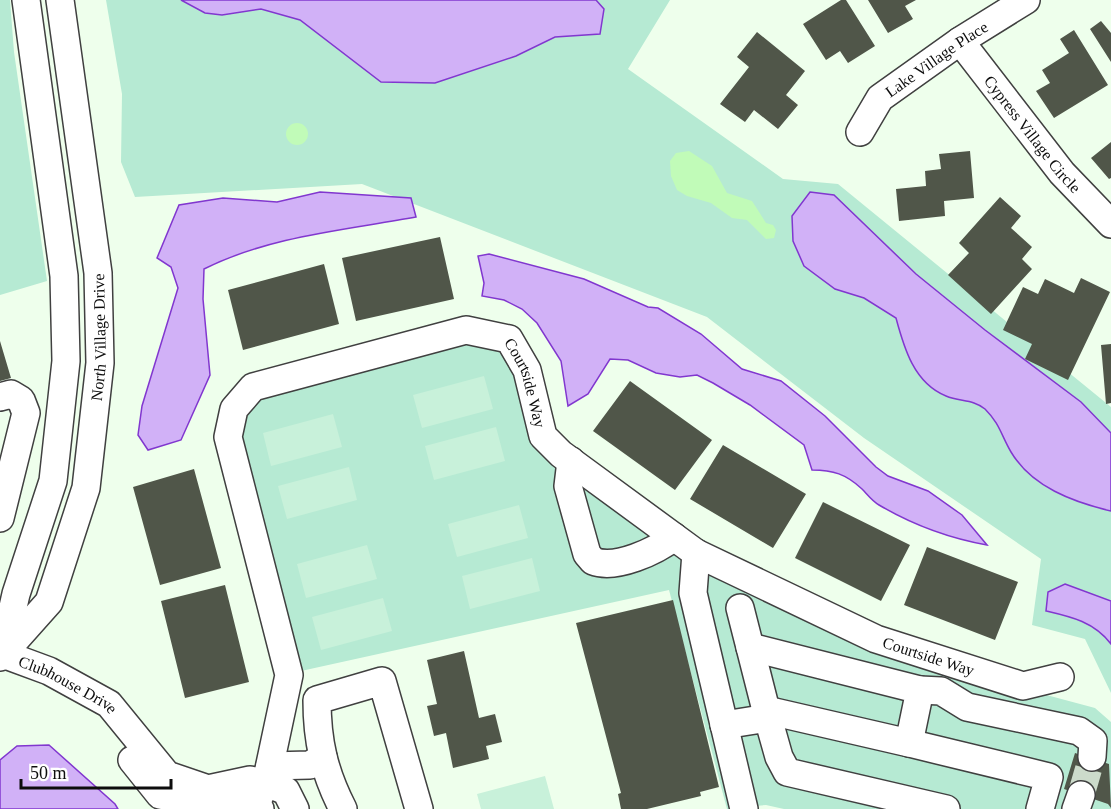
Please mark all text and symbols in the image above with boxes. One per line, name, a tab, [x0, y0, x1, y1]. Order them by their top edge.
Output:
street label: Lake Village Place	[882, 18, 990, 100]
street label: Cypress Village Circle	[981, 72, 1084, 196]
street label: North Village Drive	[87, 273, 109, 402]
street label: Courtside Way	[502, 335, 549, 430]
street label: Courtside Way	[881, 633, 976, 679]
street label: Clubhouse Drive	[17, 652, 121, 716]
scale bar	[21, 752, 171, 790]
text: 50 m	[30, 763, 67, 783]

